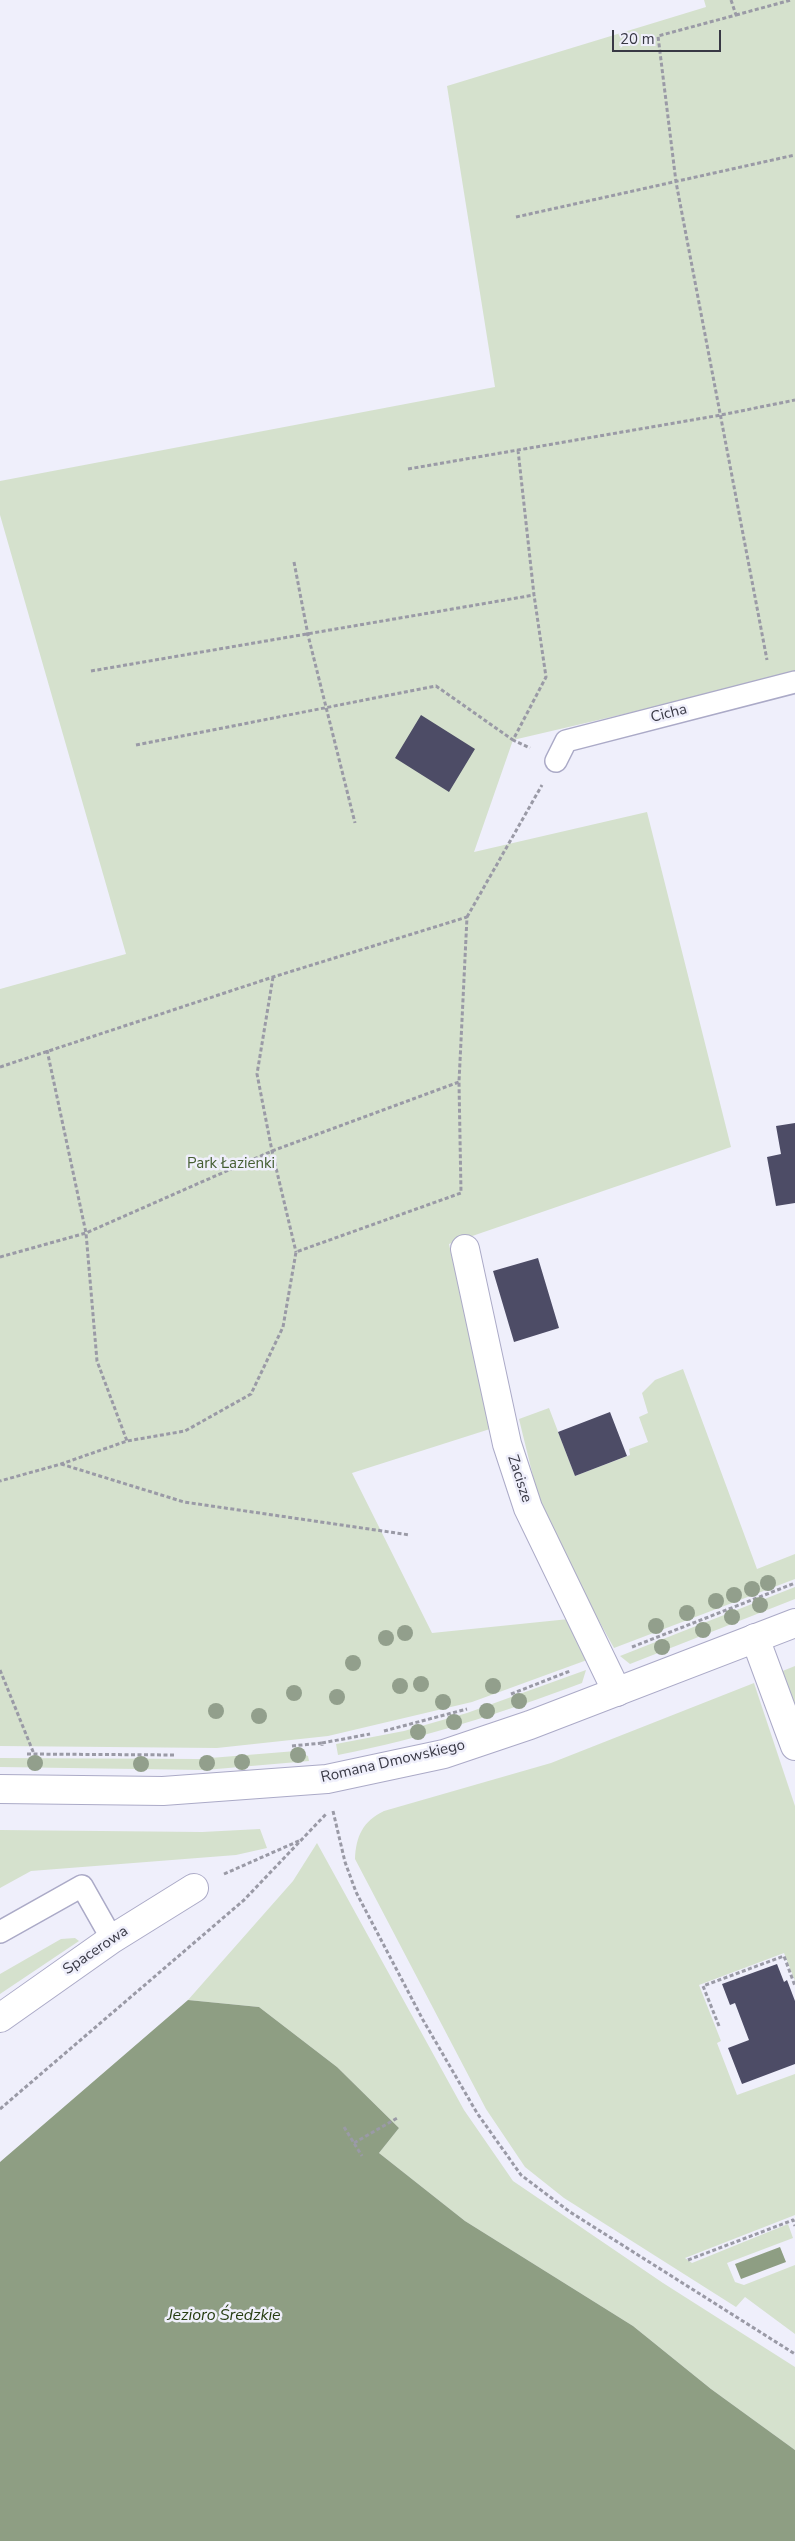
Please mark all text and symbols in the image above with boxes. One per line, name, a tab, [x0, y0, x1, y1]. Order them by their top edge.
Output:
scale bar	[615, 20, 724, 52]
text: 20 m	[620, 29, 655, 49]
street label: Cicha	[649, 701, 689, 727]
park label: Park Łazienki	[187, 1155, 275, 1173]
street label: Zacisze	[503, 1453, 535, 1505]
street label: Romana Dmowskiego	[319, 1737, 467, 1787]
street label: Spacerowa	[60, 1923, 132, 1979]
water label: Jezioro Średzkie	[167, 2306, 281, 2326]

